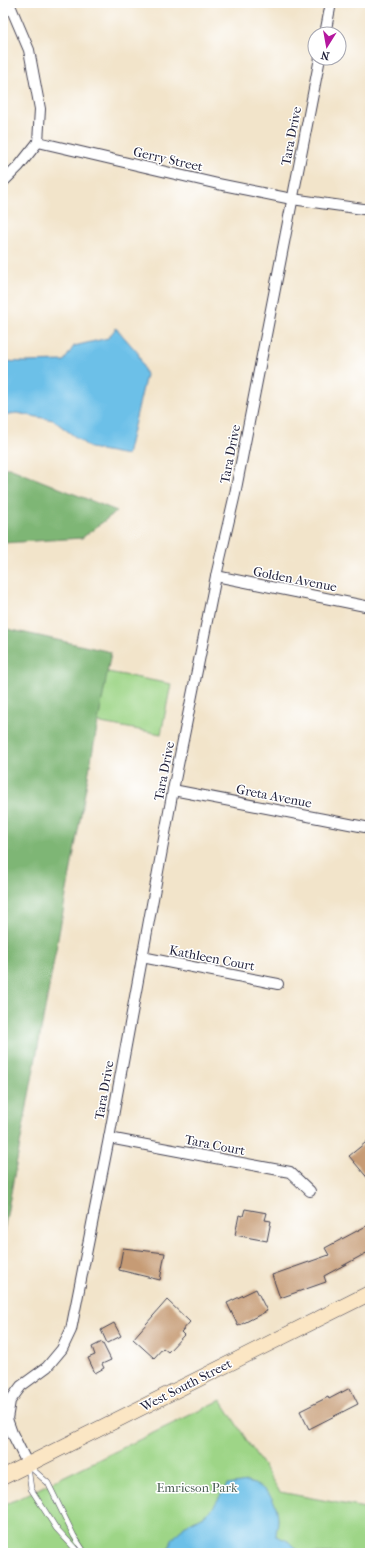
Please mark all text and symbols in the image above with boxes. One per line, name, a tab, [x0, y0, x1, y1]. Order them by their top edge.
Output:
north arrow	[307, 26, 347, 66]
text: N	[319, 48, 331, 63]
street label: Tara Drive	[278, 105, 304, 167]
street label: Gerry Street	[132, 144, 204, 174]
street label: Tara Drive	[217, 423, 243, 485]
street label: Golden Avenue	[252, 564, 339, 595]
street label: Tara Drive	[151, 740, 177, 802]
street label: Greta Avenue	[235, 781, 314, 811]
street label: Kathleen Court	[168, 942, 257, 974]
street label: Tara Drive	[91, 1059, 117, 1121]
street label: Tara Court	[184, 1132, 247, 1158]
street label: West South Street	[137, 1355, 234, 1415]
park label: Emricson Park	[156, 1480, 238, 1495]

